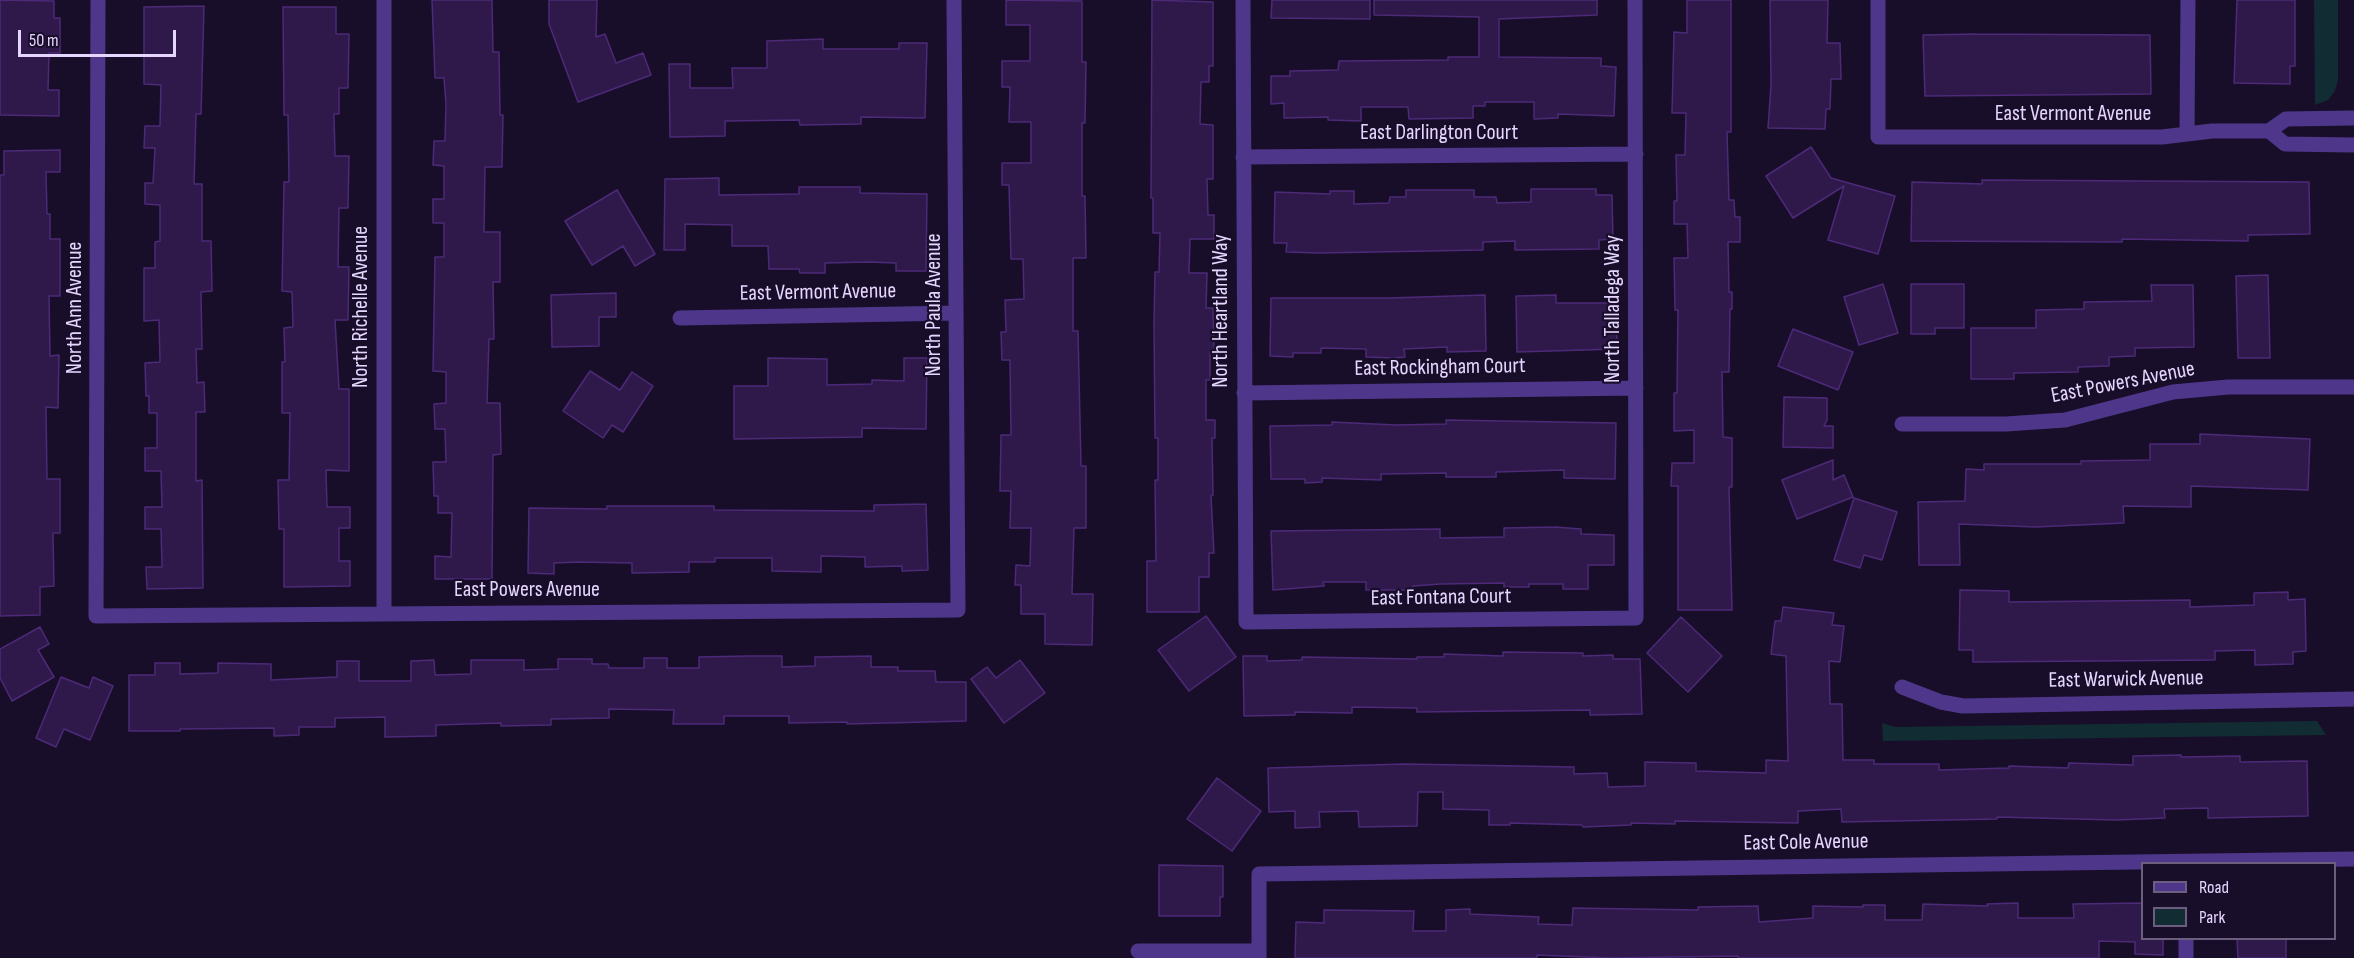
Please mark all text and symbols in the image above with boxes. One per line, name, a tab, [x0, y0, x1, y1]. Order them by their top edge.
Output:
scale bar	[21, 18, 178, 56]
text: 50 m	[29, 30, 59, 51]
street label: East Vermont Avenue	[1995, 101, 2151, 127]
street label: East Darlington Court	[1360, 120, 1518, 146]
street label: North Richelle Avenue	[348, 226, 374, 388]
street label: North Paula Avenue	[921, 233, 947, 377]
street label: North Heartland Way	[1208, 234, 1234, 388]
street label: North Talladega Way	[1600, 235, 1626, 383]
street label: North Ann Avenue	[62, 242, 88, 374]
street label: East Vermont Avenue	[740, 278, 896, 308]
street label: East Rockingham Court	[1354, 353, 1526, 383]
street label: East Powers Avenue	[2049, 356, 2197, 410]
street label: East Powers Avenue	[454, 577, 600, 603]
street label: East Fontana Court	[1370, 584, 1512, 612]
street label: East Warwick Avenue	[2048, 665, 2204, 695]
street label: East Cole Avenue	[1743, 829, 1869, 857]
legend	[2141, 862, 2336, 940]
text: Road	[2199, 877, 2229, 898]
text: Park	[2199, 907, 2225, 928]

